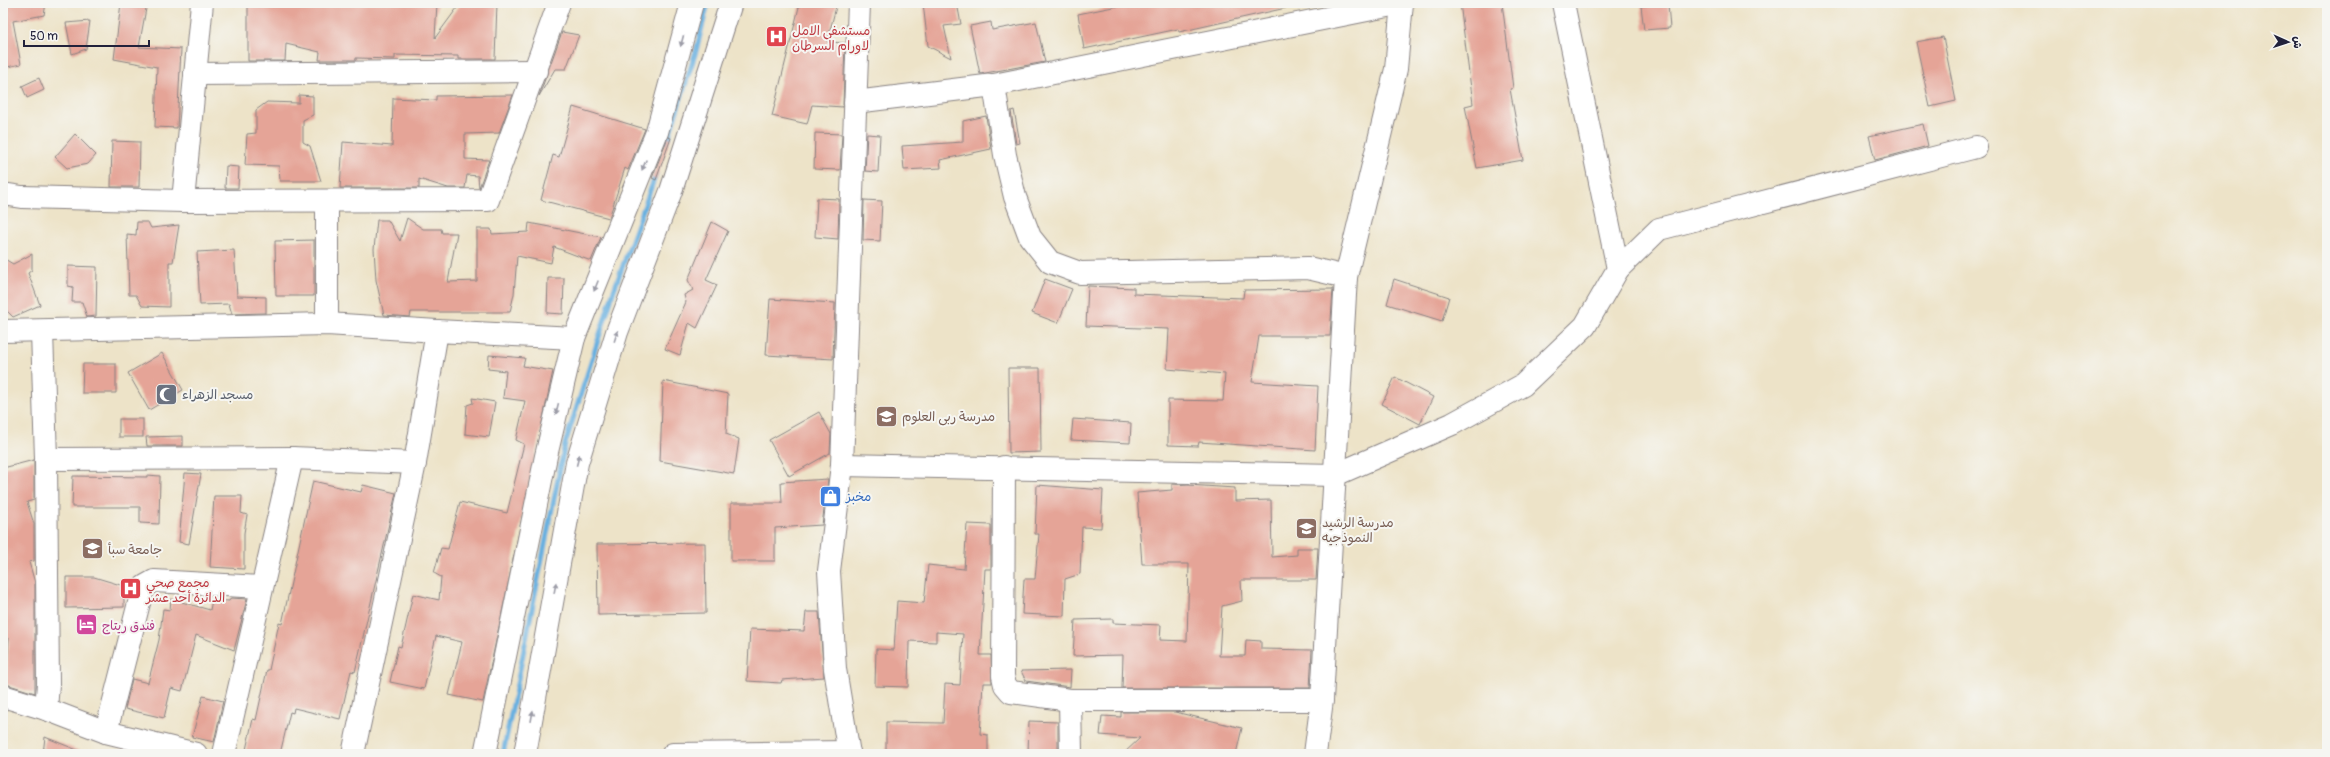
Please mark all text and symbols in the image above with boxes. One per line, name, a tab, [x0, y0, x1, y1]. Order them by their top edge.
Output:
scale bar	[24, 22, 149, 48]
north arrow	[2268, 22, 2308, 62]
place label: مستشفى الامل لاورام السرطان	[792, 23, 870, 56]
hospital icon: مستشفى الامل لاورام السرطان	[764, 24, 790, 50]
text: 50 m	[30, 29, 58, 44]
one-way arrow	[678, 34, 684, 47]
text: ش	[2291, 36, 2304, 49]
one-way arrow	[641, 159, 647, 170]
one-way arrow	[592, 280, 598, 292]
one-way arrow	[614, 329, 620, 341]
mosque icon: مسجد الزهراء	[153, 381, 179, 407]
place label: مسجد الزهراء	[182, 387, 253, 403]
school or university icon: مدرسة ربى العلوم	[874, 403, 900, 429]
one-way arrow	[554, 404, 560, 416]
place label: مدرسة ربى العلوم	[902, 409, 995, 427]
one-way arrow	[575, 454, 581, 466]
shop icon: مخبز	[818, 483, 844, 509]
place label: مخبز	[845, 489, 871, 505]
place label: مدرسة الرشيد النموذجيه	[1322, 515, 1394, 546]
school or university icon: مدرسة الرشيد النموذجيه	[1294, 516, 1320, 542]
school or university icon: جامعة سبأ	[79, 536, 105, 562]
place label: جامعة سبأ	[108, 542, 162, 558]
place label: مجمع صحي الدائرة أحد عشر	[145, 575, 225, 606]
hospital icon: مجمع صحي الدائرة أحد عشر	[118, 576, 144, 602]
one-way arrow	[552, 582, 558, 594]
hotel icon: فندق ريتاج	[74, 612, 100, 638]
place label: فندق ريتاج	[102, 618, 155, 635]
one-way arrow	[529, 710, 535, 722]

